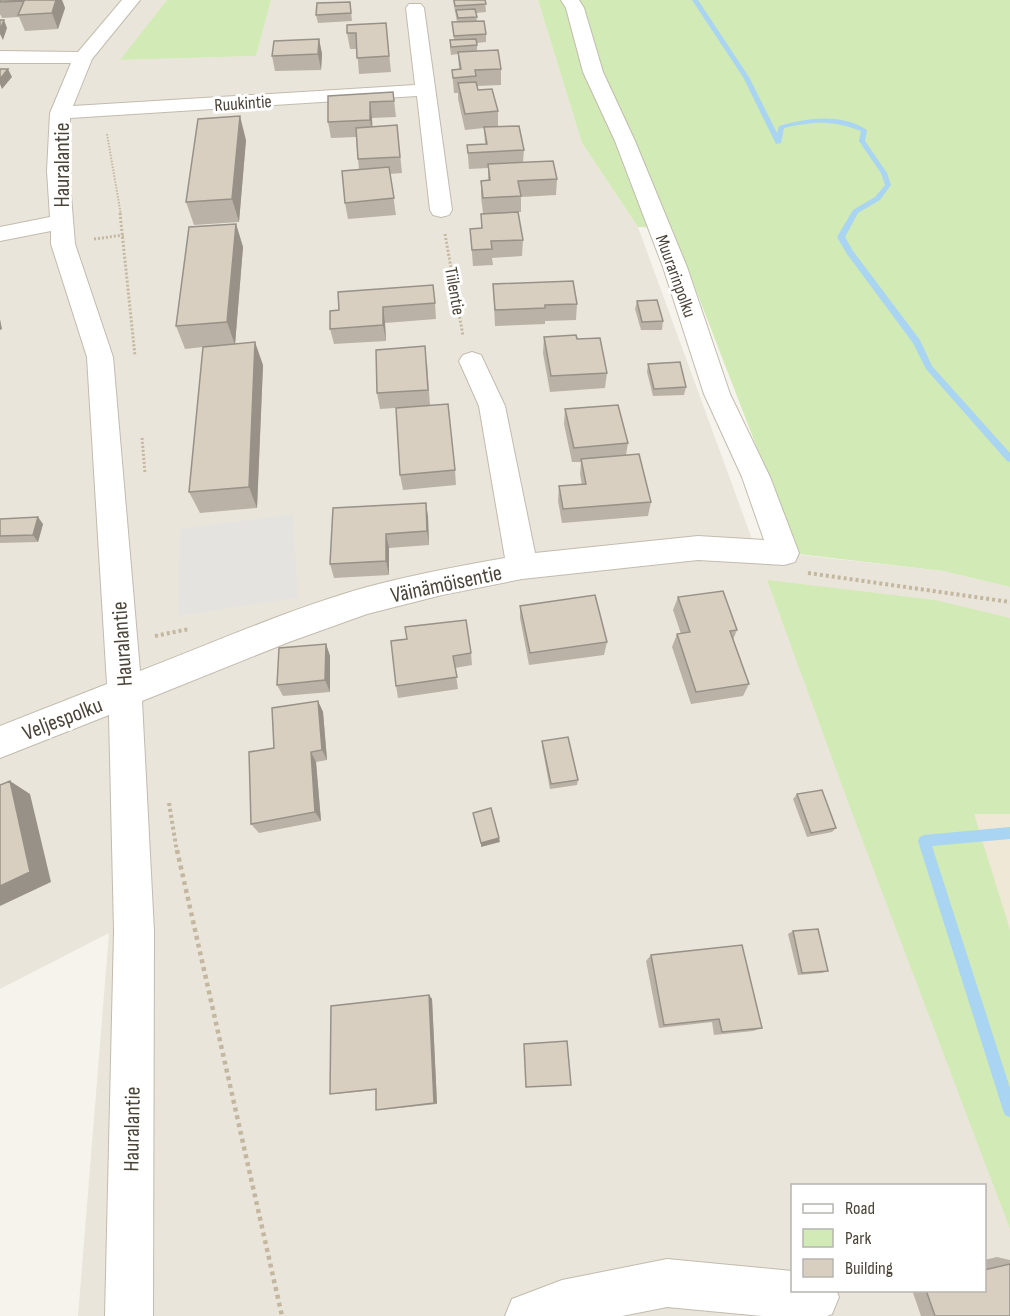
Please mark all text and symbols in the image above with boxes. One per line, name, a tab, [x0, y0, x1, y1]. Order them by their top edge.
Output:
street label: Ruukintie	[214, 91, 272, 116]
street label: Hauralantie	[49, 122, 76, 208]
street label: Muurarinpolku	[651, 232, 700, 320]
street label: Tiilentie	[440, 265, 469, 317]
street label: Väinämöisentie	[388, 560, 504, 609]
street label: Hauralantie	[106, 601, 139, 687]
street label: Veljespolku	[19, 692, 106, 747]
street label: Hauralantie	[118, 1086, 147, 1172]
legend	[791, 1184, 986, 1292]
text: Road	[845, 1198, 875, 1219]
text: Park	[845, 1228, 871, 1249]
text: Building	[845, 1258, 893, 1279]

